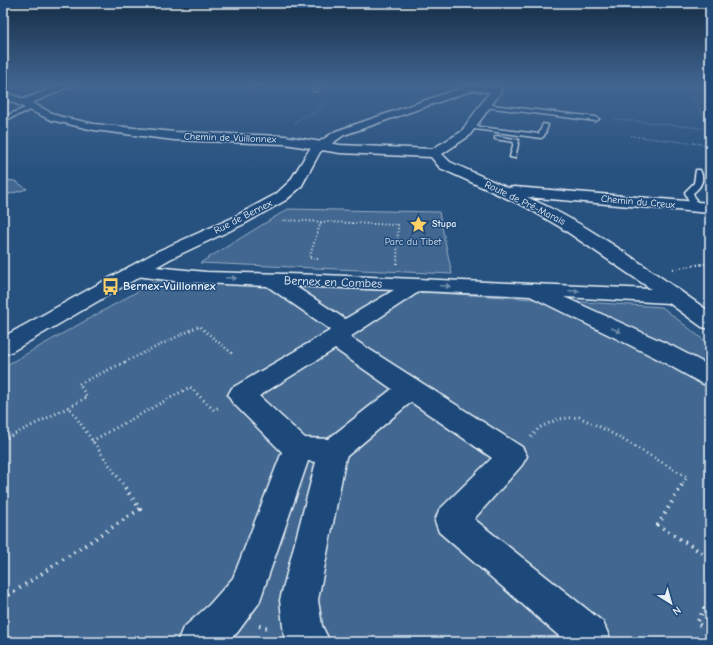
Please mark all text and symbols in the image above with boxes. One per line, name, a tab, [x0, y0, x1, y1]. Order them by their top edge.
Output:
street label: Chemin de Vuillonnex	[184, 130, 277, 146]
street label: Route de Pré-Marais	[483, 178, 567, 228]
street label: Chemin du Creux	[600, 193, 676, 211]
street label: Rue de Bernex	[212, 197, 274, 237]
place icon: Stupa	[409, 214, 429, 234]
place label: Stupa	[432, 218, 456, 230]
park label: Parc du Tibet	[385, 236, 442, 248]
street label: Bernex en Combes	[284, 273, 382, 291]
one-way arrow	[225, 275, 238, 281]
bus stop icon: Bernex-Vuillonnex	[100, 276, 120, 296]
place label: Bernex-Vuillonnex	[123, 279, 216, 293]
one-way arrow	[439, 283, 452, 289]
one-way arrow	[568, 288, 580, 295]
one-way arrow	[610, 327, 622, 333]
north arrow	[651, 583, 691, 623]
text: N	[670, 603, 683, 618]

